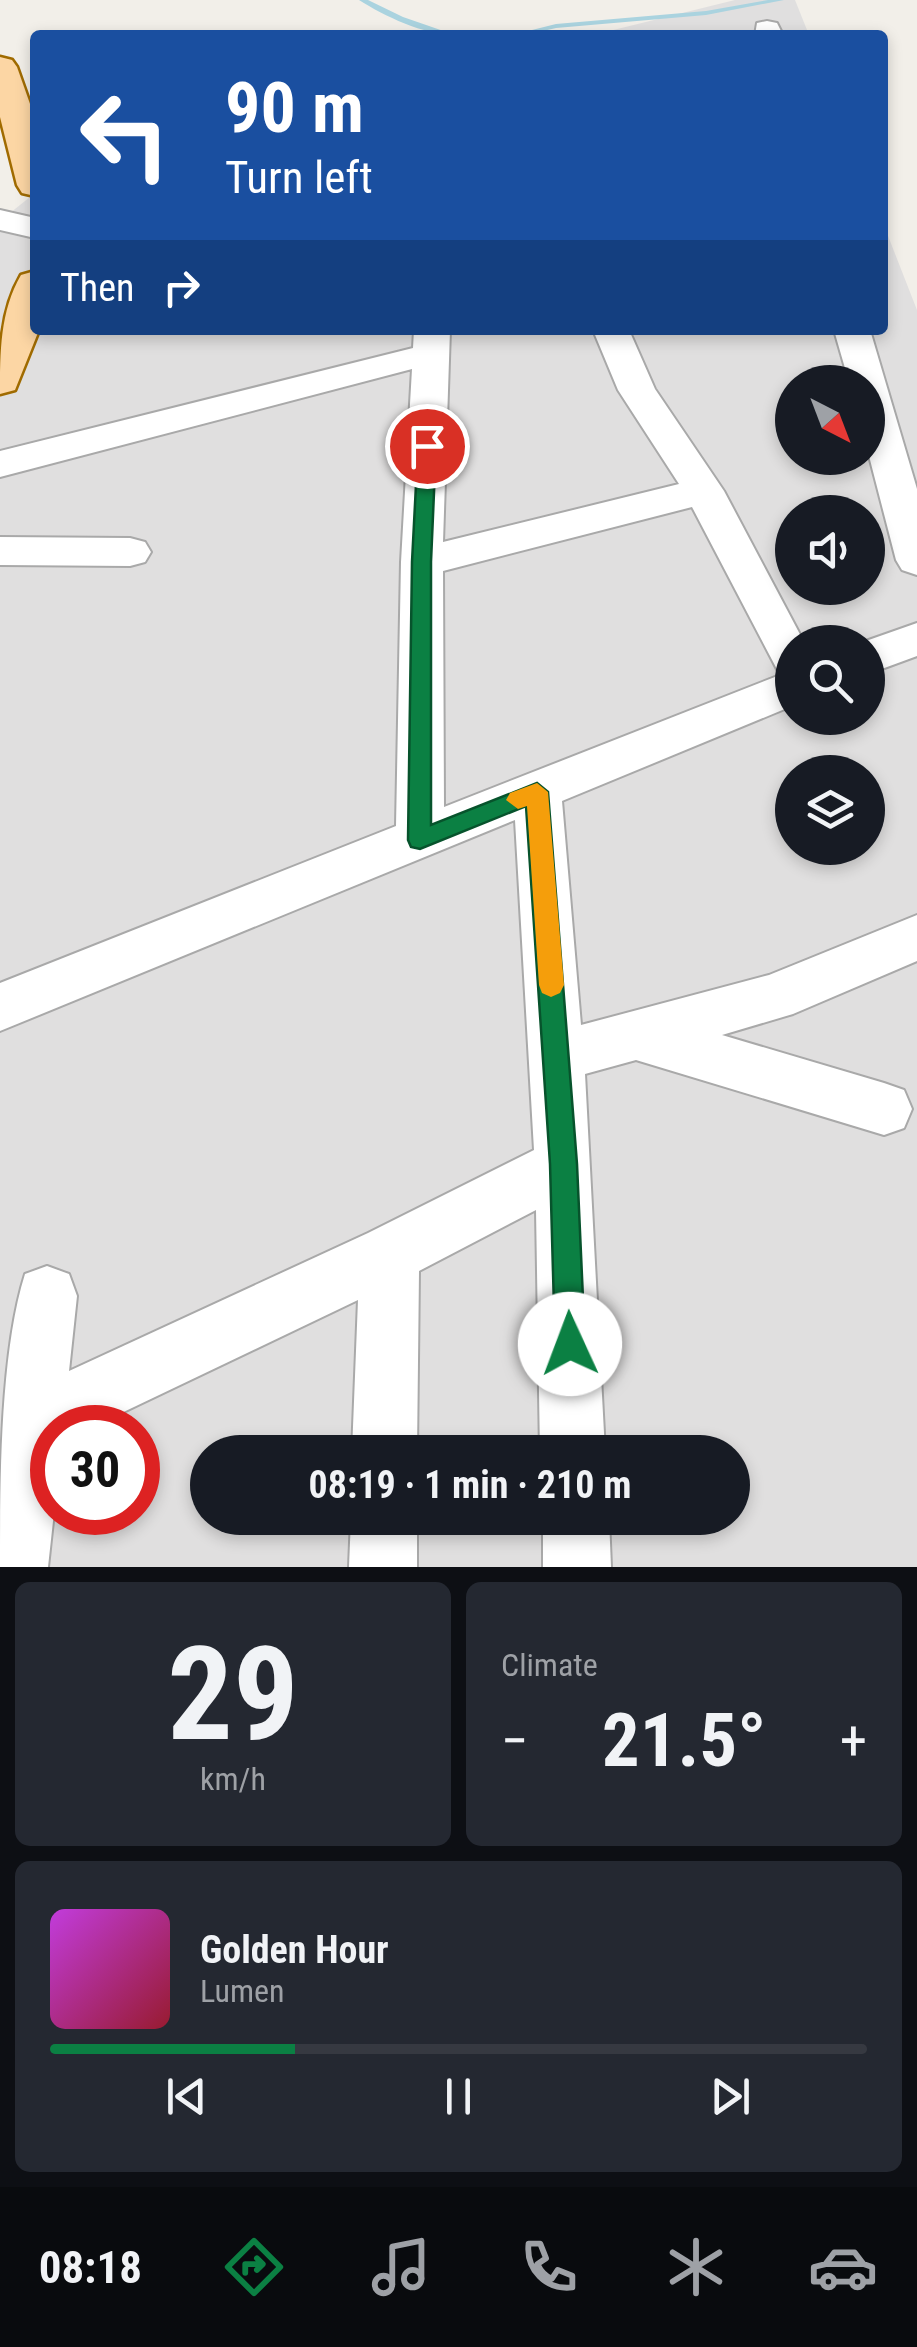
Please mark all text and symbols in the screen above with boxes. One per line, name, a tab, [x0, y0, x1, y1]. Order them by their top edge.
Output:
text: 90 m	[225, 67, 364, 149]
icon: left	[60, 70, 190, 200]
text: Turn left	[225, 151, 373, 204]
icon: right	[154, 260, 209, 315]
text: Then	[60, 266, 134, 310]
north arrow	[775, 365, 885, 475]
map controls	[775, 365, 885, 865]
pin	[385, 404, 470, 489]
icon: arrive	[400, 419, 455, 474]
button: sound	[775, 495, 885, 605]
button: search	[775, 625, 885, 735]
button: layers	[775, 755, 885, 865]
position arrow	[518, 1292, 622, 1396]
speed limit sign: 30	[30, 1405, 160, 1535]
text: 08:19 · 1 min · 210 m	[309, 1463, 631, 1507]
text: 29	[167, 1618, 299, 1771]
text: Climate	[501, 1646, 598, 1684]
text: 21.5°	[602, 1696, 766, 1784]
text: −	[501, 1709, 529, 1773]
text: +	[840, 1709, 867, 1773]
text: km/h	[200, 1760, 266, 1798]
text: Golden Hour	[200, 1928, 389, 1972]
text: Lumen	[200, 1972, 285, 2010]
icon: previous	[159, 2069, 214, 2124]
icon: pause	[431, 2069, 486, 2124]
icon: next	[703, 2069, 758, 2124]
icon: directions	[219, 2232, 289, 2302]
icon: music	[366, 2232, 436, 2302]
icon: phone	[514, 2232, 584, 2302]
icon: climate	[661, 2232, 731, 2302]
icon: car	[808, 2232, 878, 2302]
text: 08:18	[39, 2241, 142, 2294]

